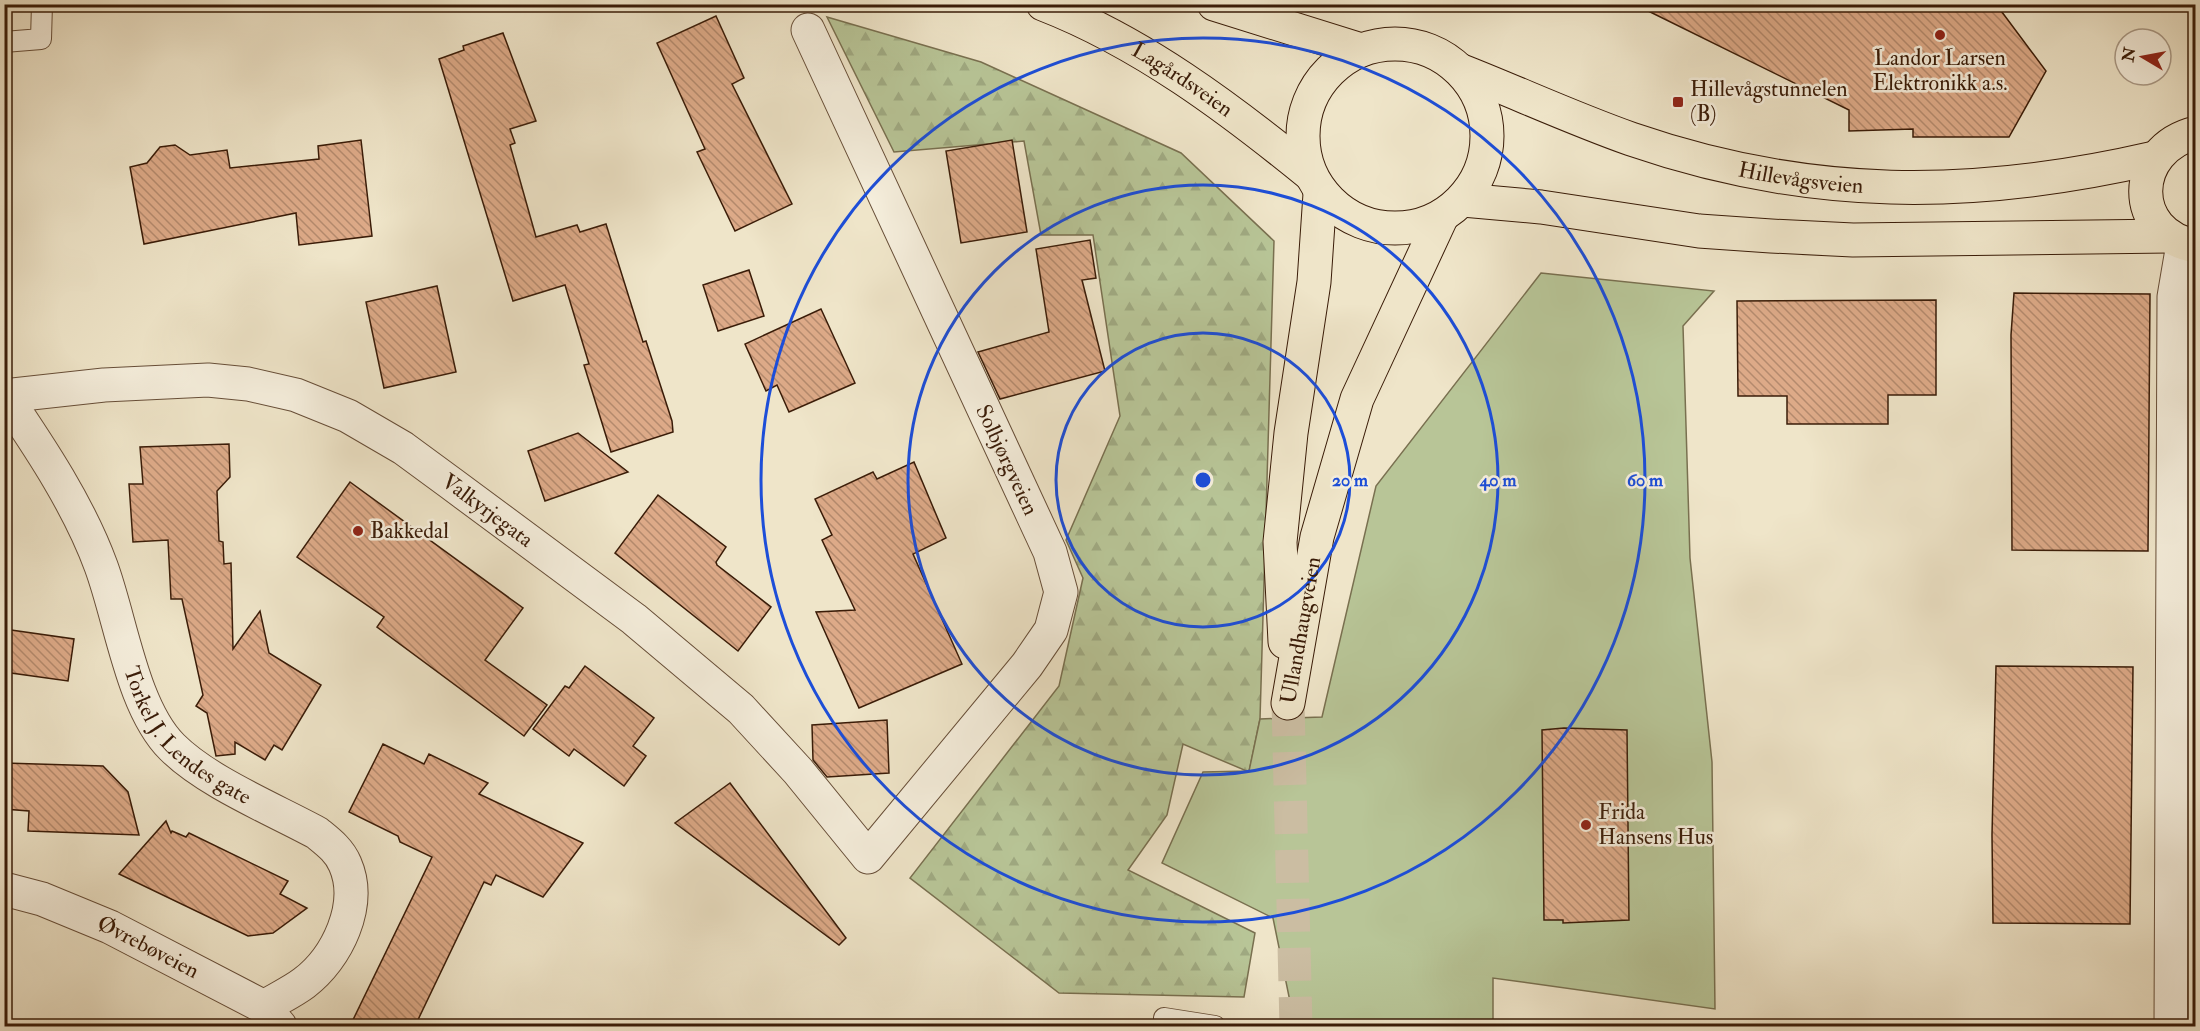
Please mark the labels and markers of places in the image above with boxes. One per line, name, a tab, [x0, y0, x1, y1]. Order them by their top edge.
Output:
marker: Landor Larsen Elektronikk a.s.	[1933, 28, 1947, 42]
place label: Landor Larsen Elektronikk a.s.	[1872, 44, 2008, 97]
place label: Hillevågstunnelen (B)	[1690, 75, 1848, 128]
marker: Hillevågstunnelen (B)	[1671, 95, 1685, 109]
centre of rings	[1193, 470, 1213, 490]
place label: Bakkedal	[370, 517, 449, 545]
marker: Bakkedal	[351, 524, 365, 538]
place label: Frida Hansens Hus	[1598, 798, 1713, 851]
marker: Frida Hansens Hus	[1579, 818, 1593, 832]

